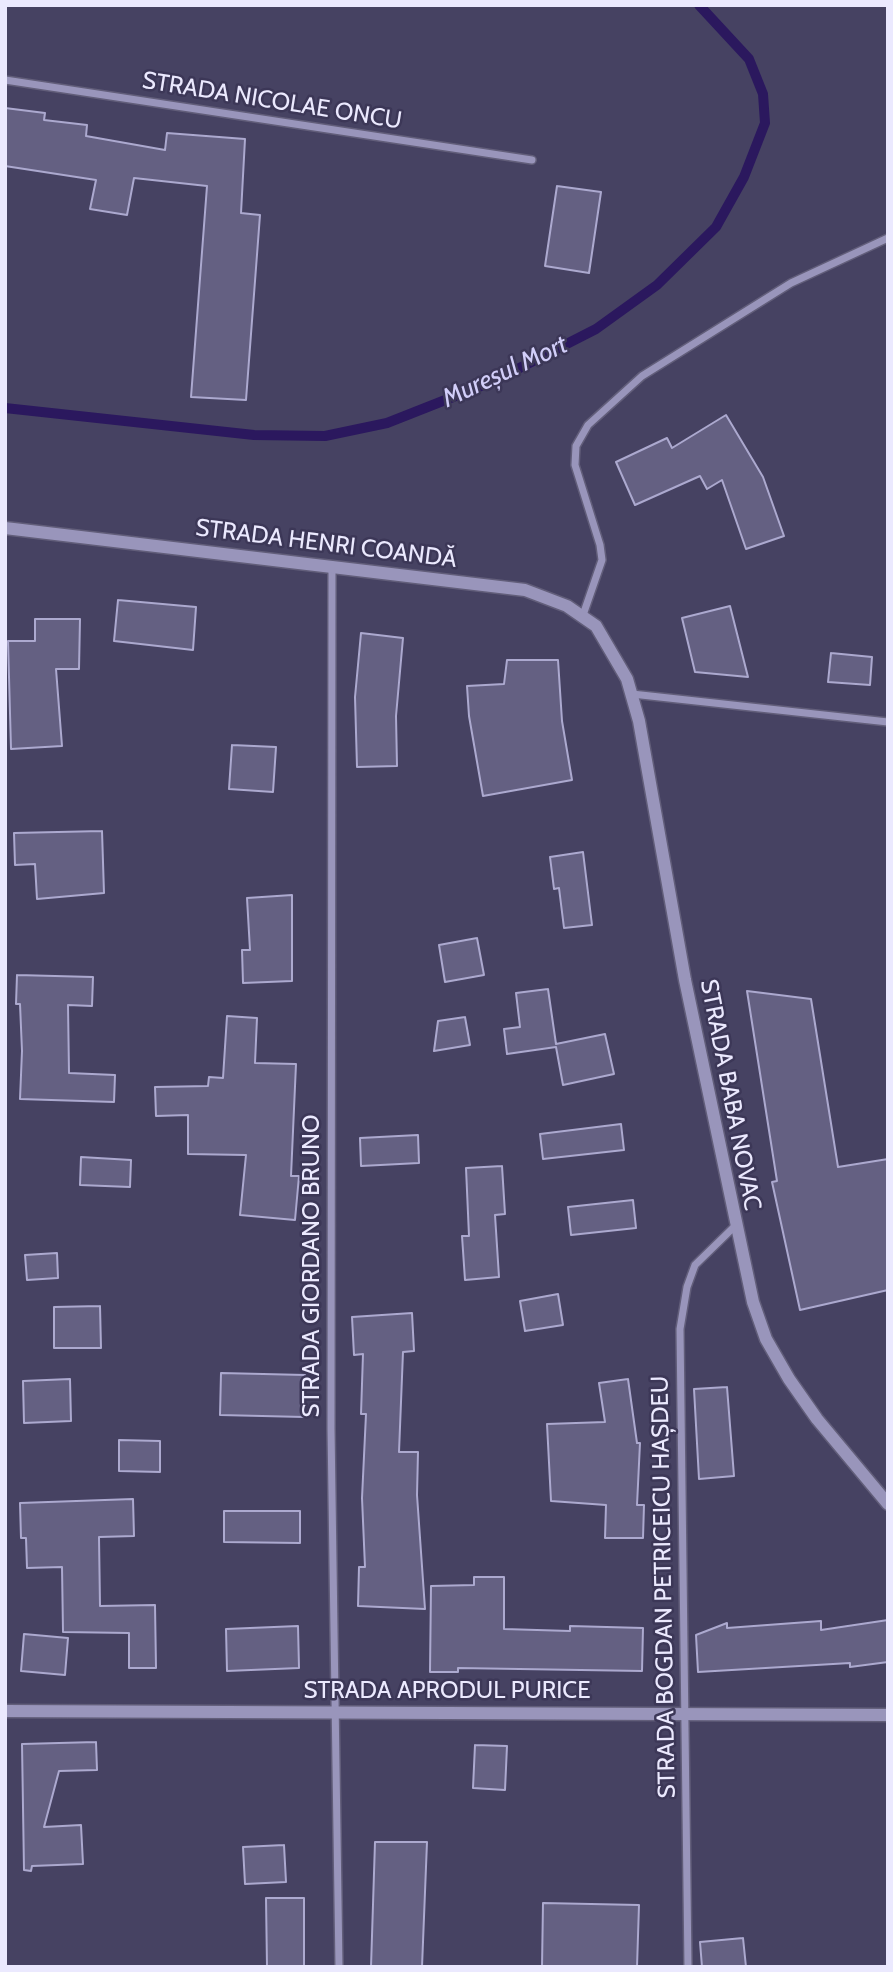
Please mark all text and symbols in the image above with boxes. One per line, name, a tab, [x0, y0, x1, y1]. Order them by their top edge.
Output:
street label: STRADA NICOLAE ONCU	[140, 66, 404, 136]
water label: Mureșul Mort	[437, 329, 573, 415]
street label: STRADA HENRI COANDĂ	[194, 514, 458, 574]
street label: STRADA BABA NOVAC	[693, 977, 767, 1213]
street label: STRADA GIORDANO BRUNO	[298, 1115, 326, 1417]
street label: STRADA BOGDAN PETRICEICU HAȘDEU	[646, 1375, 682, 1799]
street label: STRADA APRODUL PURICE	[304, 1677, 590, 1705]

